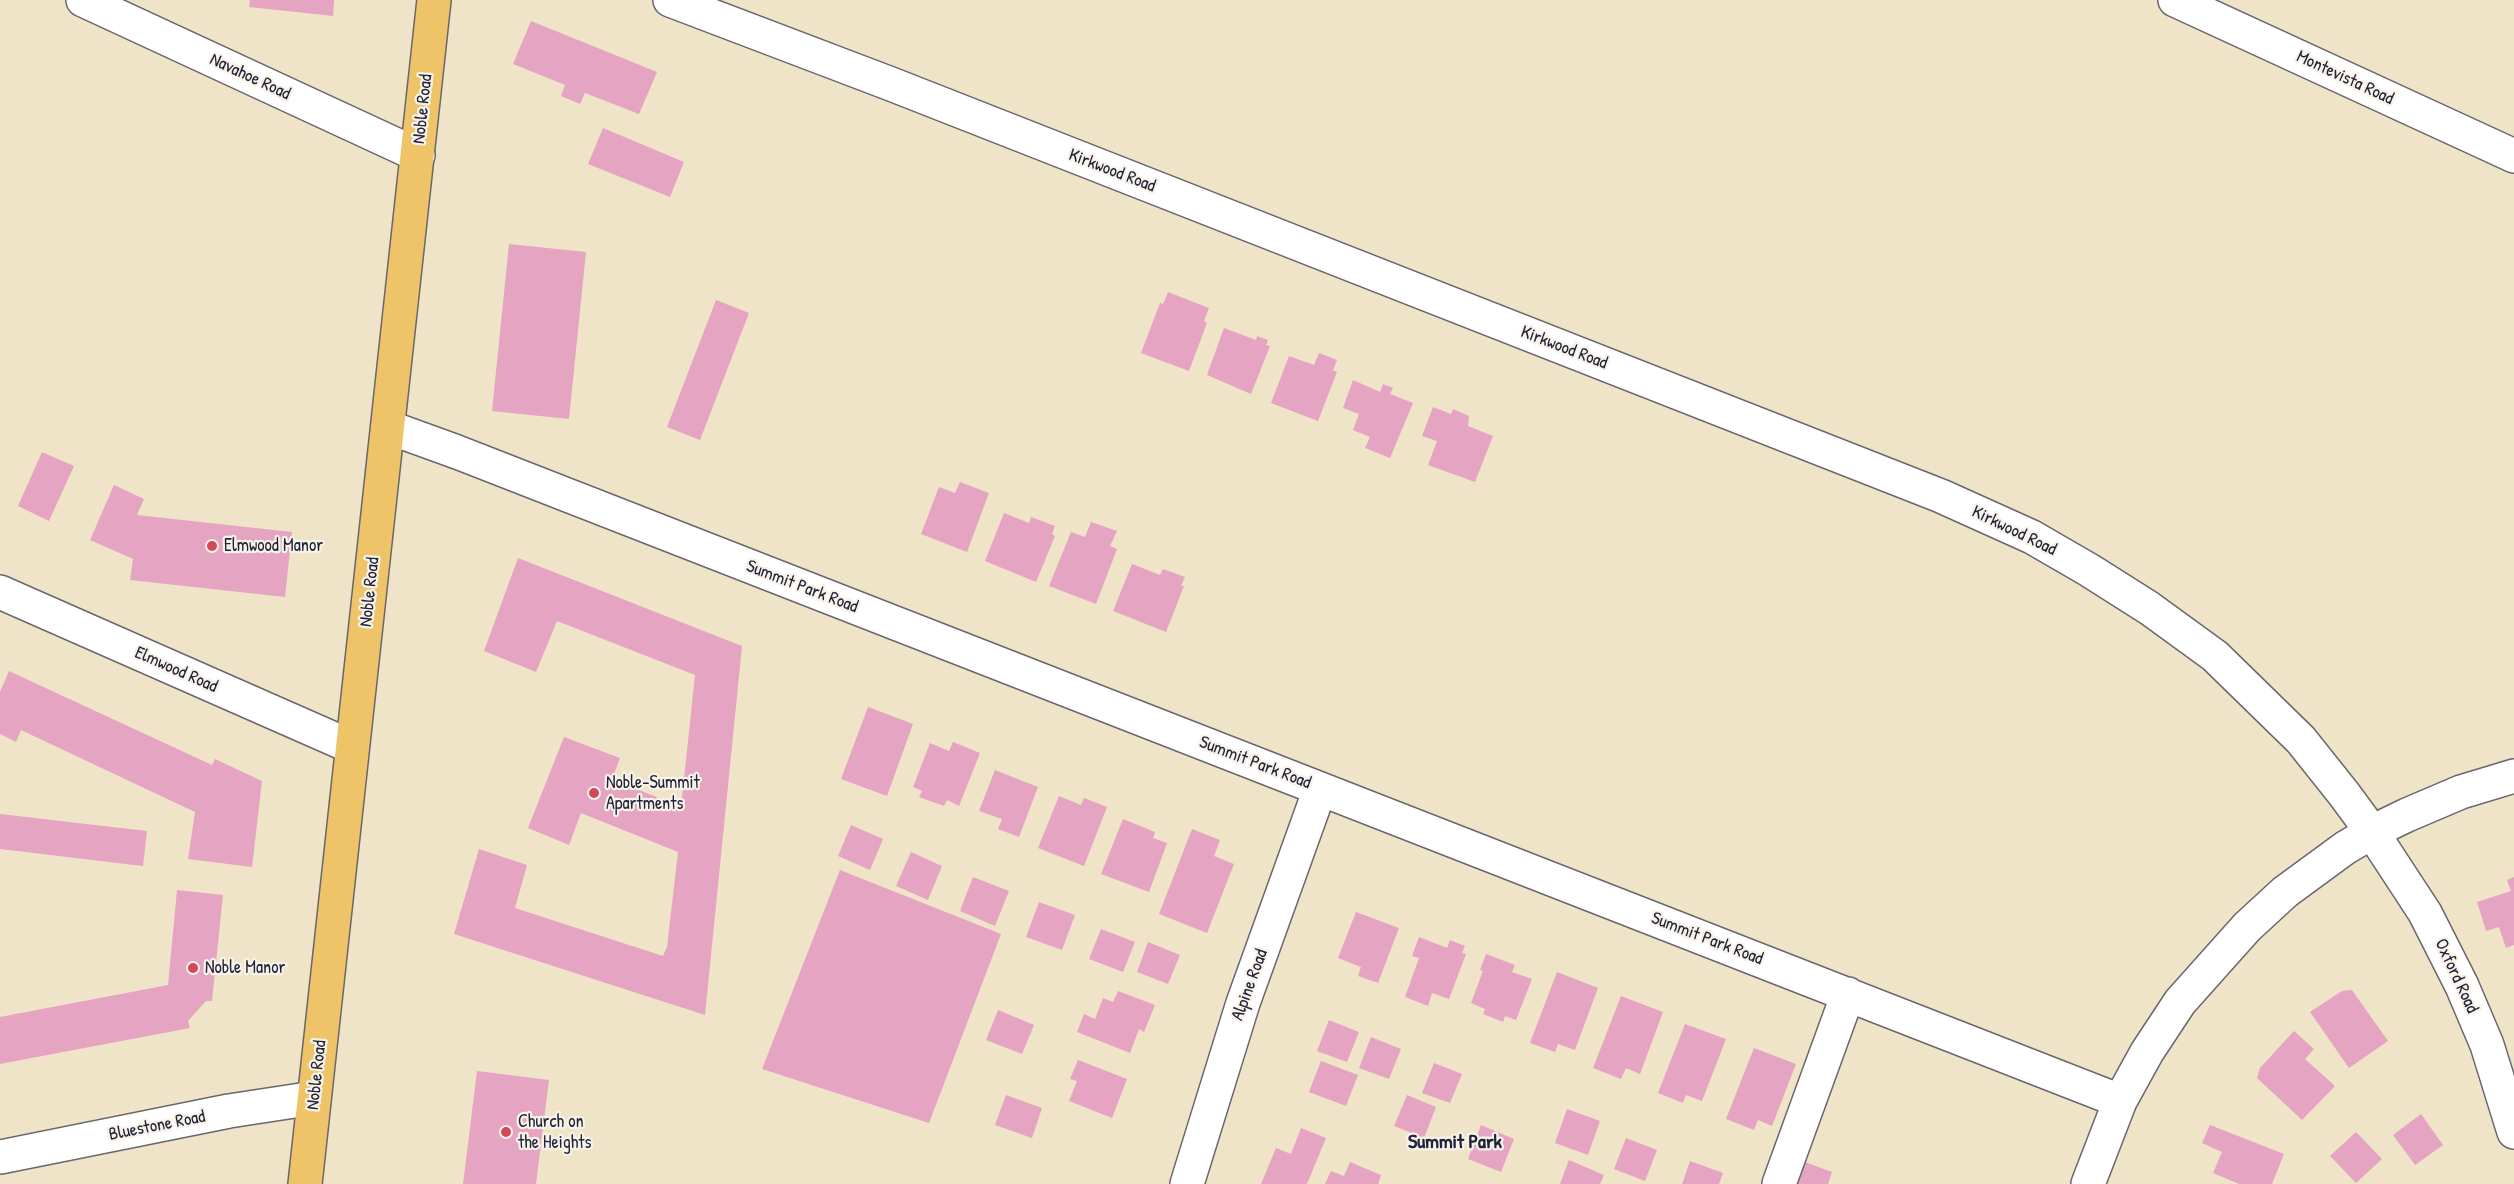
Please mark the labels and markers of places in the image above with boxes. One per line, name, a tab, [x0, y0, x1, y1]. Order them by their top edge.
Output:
place label: Elmwood Manor	[224, 535, 323, 557]
marker: Elmwood Manor	[205, 539, 219, 553]
place label: Noble-Summit Apartments	[606, 772, 700, 814]
marker: Noble-Summit Apartments	[587, 786, 601, 800]
place label: Noble Manor	[205, 957, 285, 979]
marker: Noble Manor	[186, 961, 200, 975]
place label: Church on the Heights	[518, 1111, 591, 1154]
marker: Church on the Heights	[499, 1125, 513, 1139]

